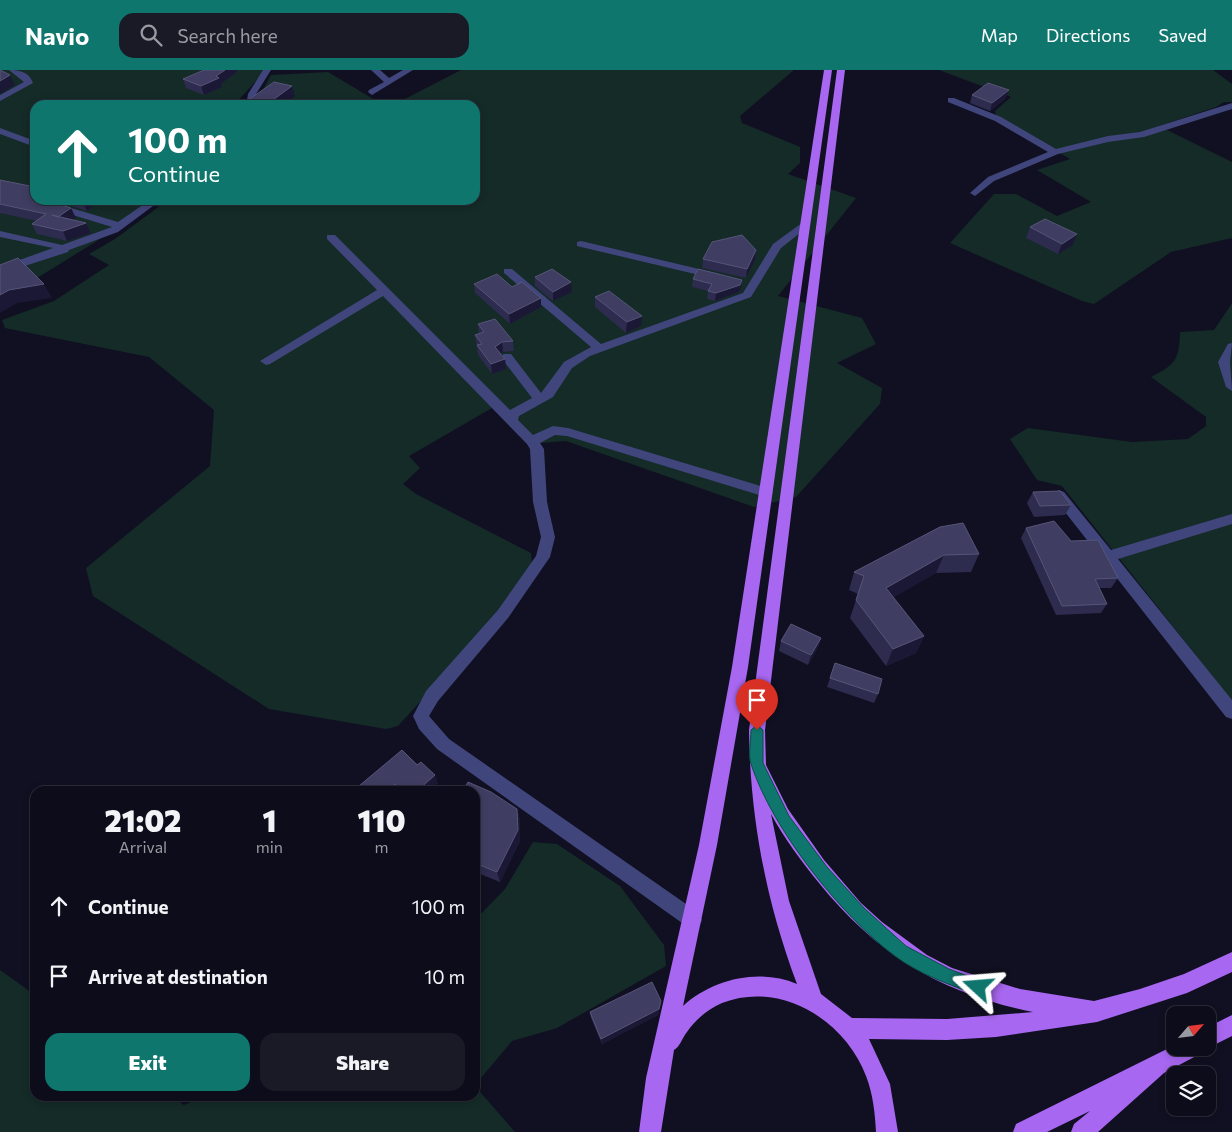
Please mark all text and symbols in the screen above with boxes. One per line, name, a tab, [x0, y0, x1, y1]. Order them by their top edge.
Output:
search box	[119, 13, 469, 58]
text: Navio	[25, 21, 89, 50]
icon: search	[137, 21, 165, 49]
text: Search here	[177, 24, 278, 47]
text: Map	[981, 24, 1018, 46]
text: Directions	[1046, 24, 1130, 46]
text: Saved	[1158, 24, 1207, 46]
text: 100 m	[128, 117, 228, 160]
icon: ahead	[45, 120, 110, 185]
text: Continue	[128, 160, 220, 187]
pin	[736, 679, 778, 730]
icon: arrive	[743, 686, 771, 714]
text: 21:02	[104, 801, 181, 838]
text: 1	[262, 801, 276, 838]
text: 110	[357, 801, 406, 838]
text: Arrival	[119, 837, 167, 856]
text: min	[256, 837, 283, 856]
text: m	[375, 837, 388, 856]
icon: ahead	[45, 892, 73, 920]
text: Continue	[88, 895, 168, 918]
text: 100 m	[412, 895, 465, 918]
position arrow	[951, 960, 1003, 1012]
icon: arrive	[45, 962, 73, 990]
text: Arrive at destination	[88, 965, 268, 988]
text: 10 m	[424, 965, 465, 988]
north arrow	[1166, 1006, 1216, 1056]
map controls	[1166, 1006, 1216, 1116]
button: Exit	[45, 1033, 250, 1091]
button: Share	[260, 1033, 465, 1091]
button: layers	[1166, 1066, 1216, 1116]

